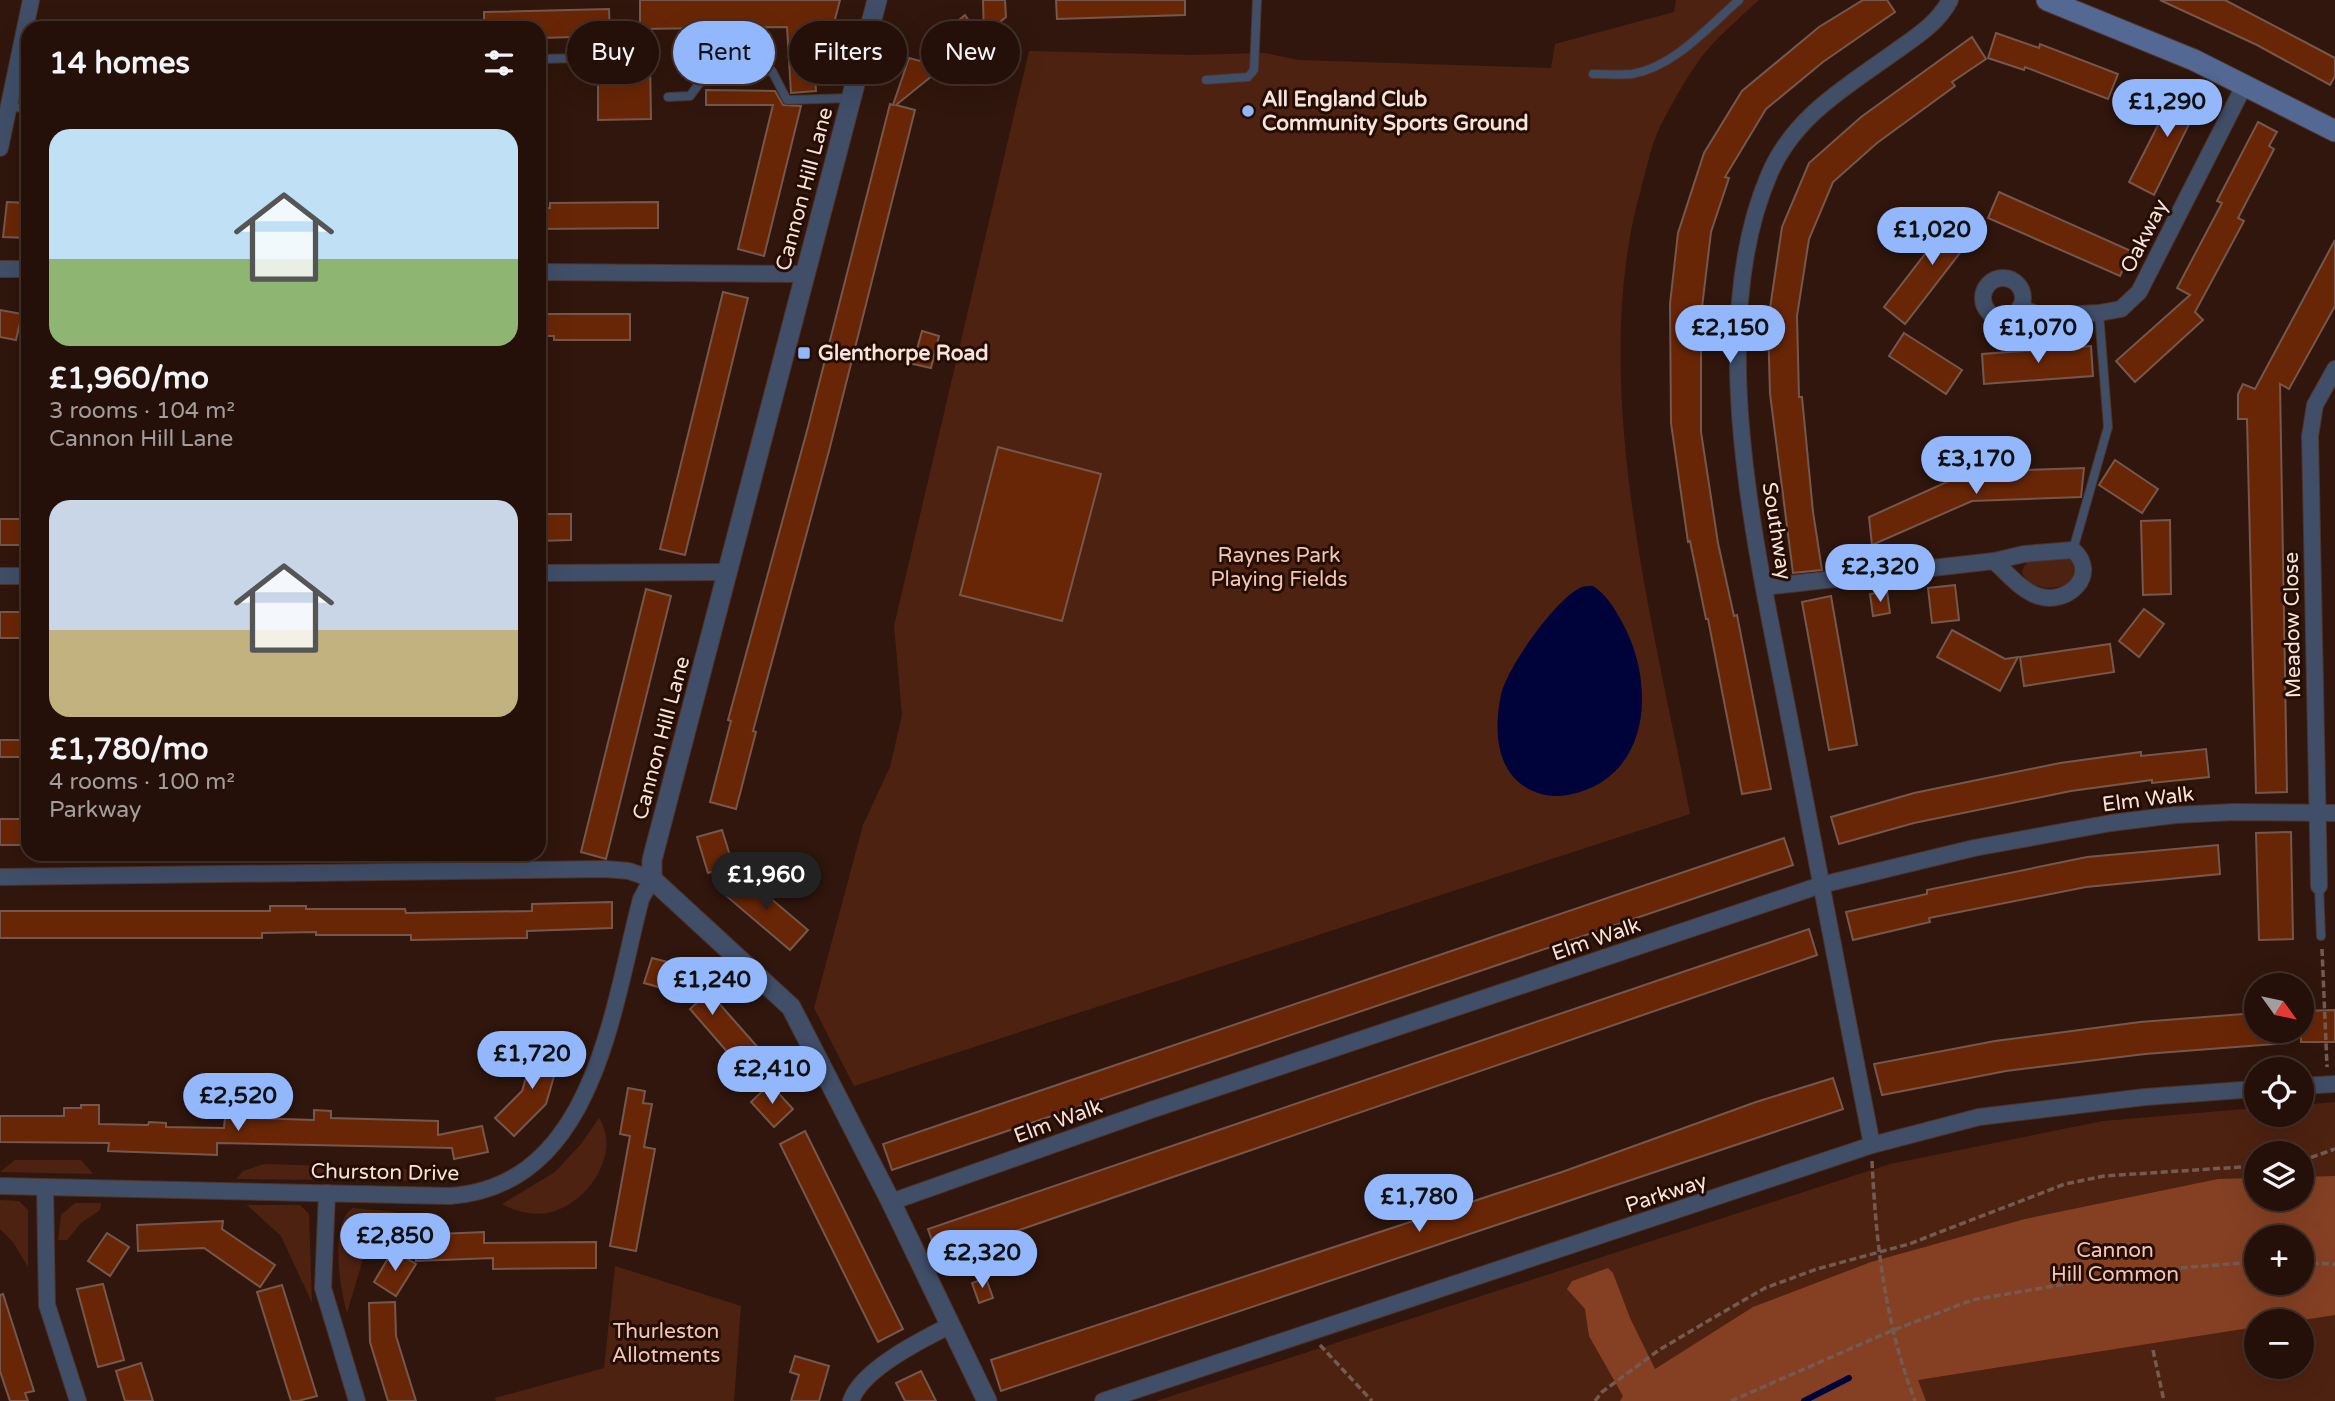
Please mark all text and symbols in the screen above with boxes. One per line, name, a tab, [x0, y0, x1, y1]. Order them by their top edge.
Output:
chip: Buy	[567, 21, 659, 84]
chip: Rent	[673, 21, 775, 84]
chip: Filters	[789, 21, 907, 84]
chip: New	[921, 21, 1020, 84]
icon: filters	[480, 44, 518, 82]
text: 14 homes	[49, 45, 190, 82]
pin: £1,290	[2110, 80, 2224, 139]
place label: All England Club Community Sports Ground	[1262, 87, 1529, 136]
text: £1,290	[2128, 88, 2206, 116]
marker: All England Club Community Sports Ground	[1240, 103, 1256, 119]
street label: Cannon Hill Lane	[771, 104, 838, 274]
icon: home	[221, 174, 347, 300]
street label: Oakway	[2115, 195, 2174, 277]
pin: £1,020	[1875, 208, 1989, 267]
text: £1,020	[1893, 216, 1971, 244]
pin: £2,150	[1673, 306, 1787, 365]
pin: £1,070	[1981, 306, 2095, 365]
text: £2,150	[1691, 314, 1769, 342]
text: £1,070	[1999, 314, 2077, 342]
place label: Glenthorpe Road	[818, 341, 989, 366]
marker: Glenthorpe Road	[796, 345, 812, 361]
text: £1,960/mo	[49, 360, 209, 397]
text: 3 rooms · 104 m²	[49, 397, 235, 425]
text: Cannon Hill Lane	[49, 425, 233, 453]
pin: £3,170	[1919, 436, 2033, 496]
text: £3,170	[1937, 445, 2015, 473]
street label: Southway	[1756, 480, 1797, 582]
park label: Raynes Park Playing Fields	[1210, 543, 1348, 592]
pin: £2,320	[1823, 544, 1937, 604]
icon: home	[221, 545, 347, 671]
street label: Meadow Close	[2279, 552, 2306, 698]
text: £2,320	[1841, 553, 1919, 581]
street label: Cannon Hill Lane	[628, 653, 695, 823]
text: £1,780/mo	[49, 731, 209, 768]
text: 4 rooms · 100 m²	[49, 768, 235, 796]
street label: Elm Walk	[2101, 781, 2195, 818]
text: Parkway	[49, 796, 141, 824]
pin: £1,960	[709, 852, 823, 912]
text: £1,960	[727, 861, 805, 889]
street label: Elm Walk	[1548, 913, 1644, 966]
pin: £1,240	[655, 958, 769, 1017]
text: £1,240	[673, 966, 751, 994]
north arrow	[2244, 973, 2314, 1043]
map controls	[2244, 973, 2314, 1379]
pin: £1,720	[475, 1032, 589, 1091]
text: £1,720	[493, 1040, 571, 1068]
pin: £2,410	[715, 1046, 829, 1106]
text: £2,410	[733, 1055, 811, 1083]
button: locate	[2244, 1057, 2314, 1127]
pin: £2,520	[181, 1074, 295, 1133]
text: £2,520	[199, 1082, 277, 1110]
street label: Elm Walk	[1011, 1094, 1106, 1149]
button: layers	[2244, 1141, 2314, 1211]
street label: Churston Drive	[310, 1159, 460, 1186]
street label: Parkway	[1622, 1169, 1710, 1218]
pin: £1,780	[1362, 1174, 1476, 1234]
text: £1,780	[1380, 1183, 1458, 1211]
pin: £2,850	[338, 1214, 452, 1273]
text: £2,850	[356, 1222, 434, 1250]
button: +	[2244, 1225, 2314, 1295]
pin: £2,320	[925, 1230, 1039, 1290]
park label: Cannon Hill Common	[2051, 1238, 2179, 1287]
text: £2,320	[943, 1239, 1021, 1267]
button: −	[2244, 1309, 2314, 1379]
park label: Thurleston Allotments	[612, 1319, 720, 1368]

